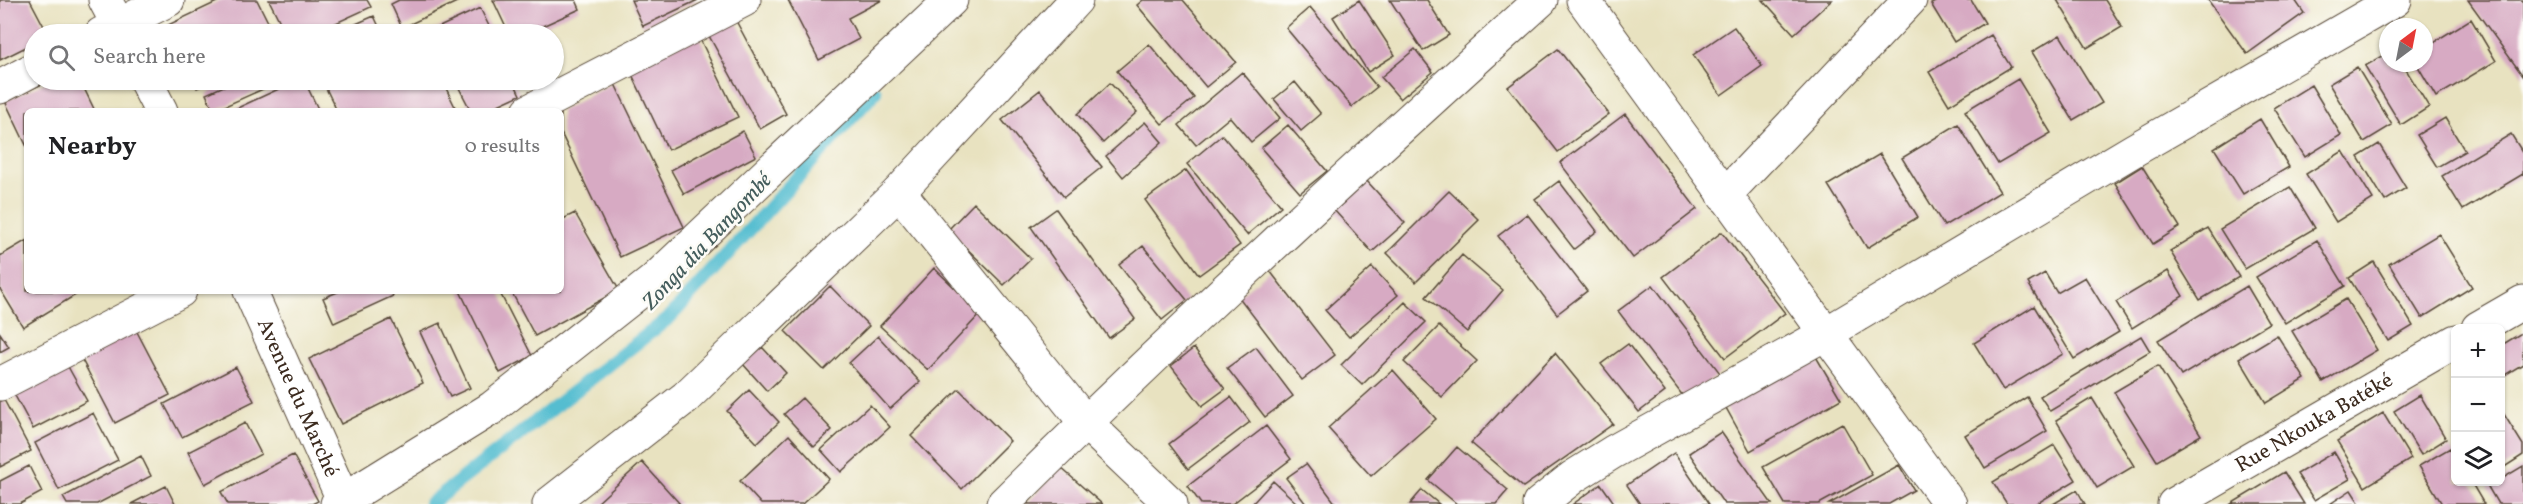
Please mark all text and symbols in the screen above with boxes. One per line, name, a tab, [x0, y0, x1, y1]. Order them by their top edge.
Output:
north arrow	[2379, 18, 2433, 72]
search box	[24, 24, 564, 90]
icon: search	[45, 41, 78, 74]
text: Search here	[93, 42, 206, 73]
text: Nearby	[48, 129, 137, 165]
text: 0 results	[465, 133, 540, 161]
water label: Zonga dia Bangombé	[636, 166, 780, 318]
street label: Avenue du Marché	[250, 314, 346, 482]
map controls	[2451, 324, 2505, 486]
button: +	[2451, 324, 2505, 378]
street label: Rue Nkouka Batéké	[2230, 366, 2399, 480]
button: −	[2451, 378, 2505, 432]
button: layers	[2451, 432, 2505, 486]

